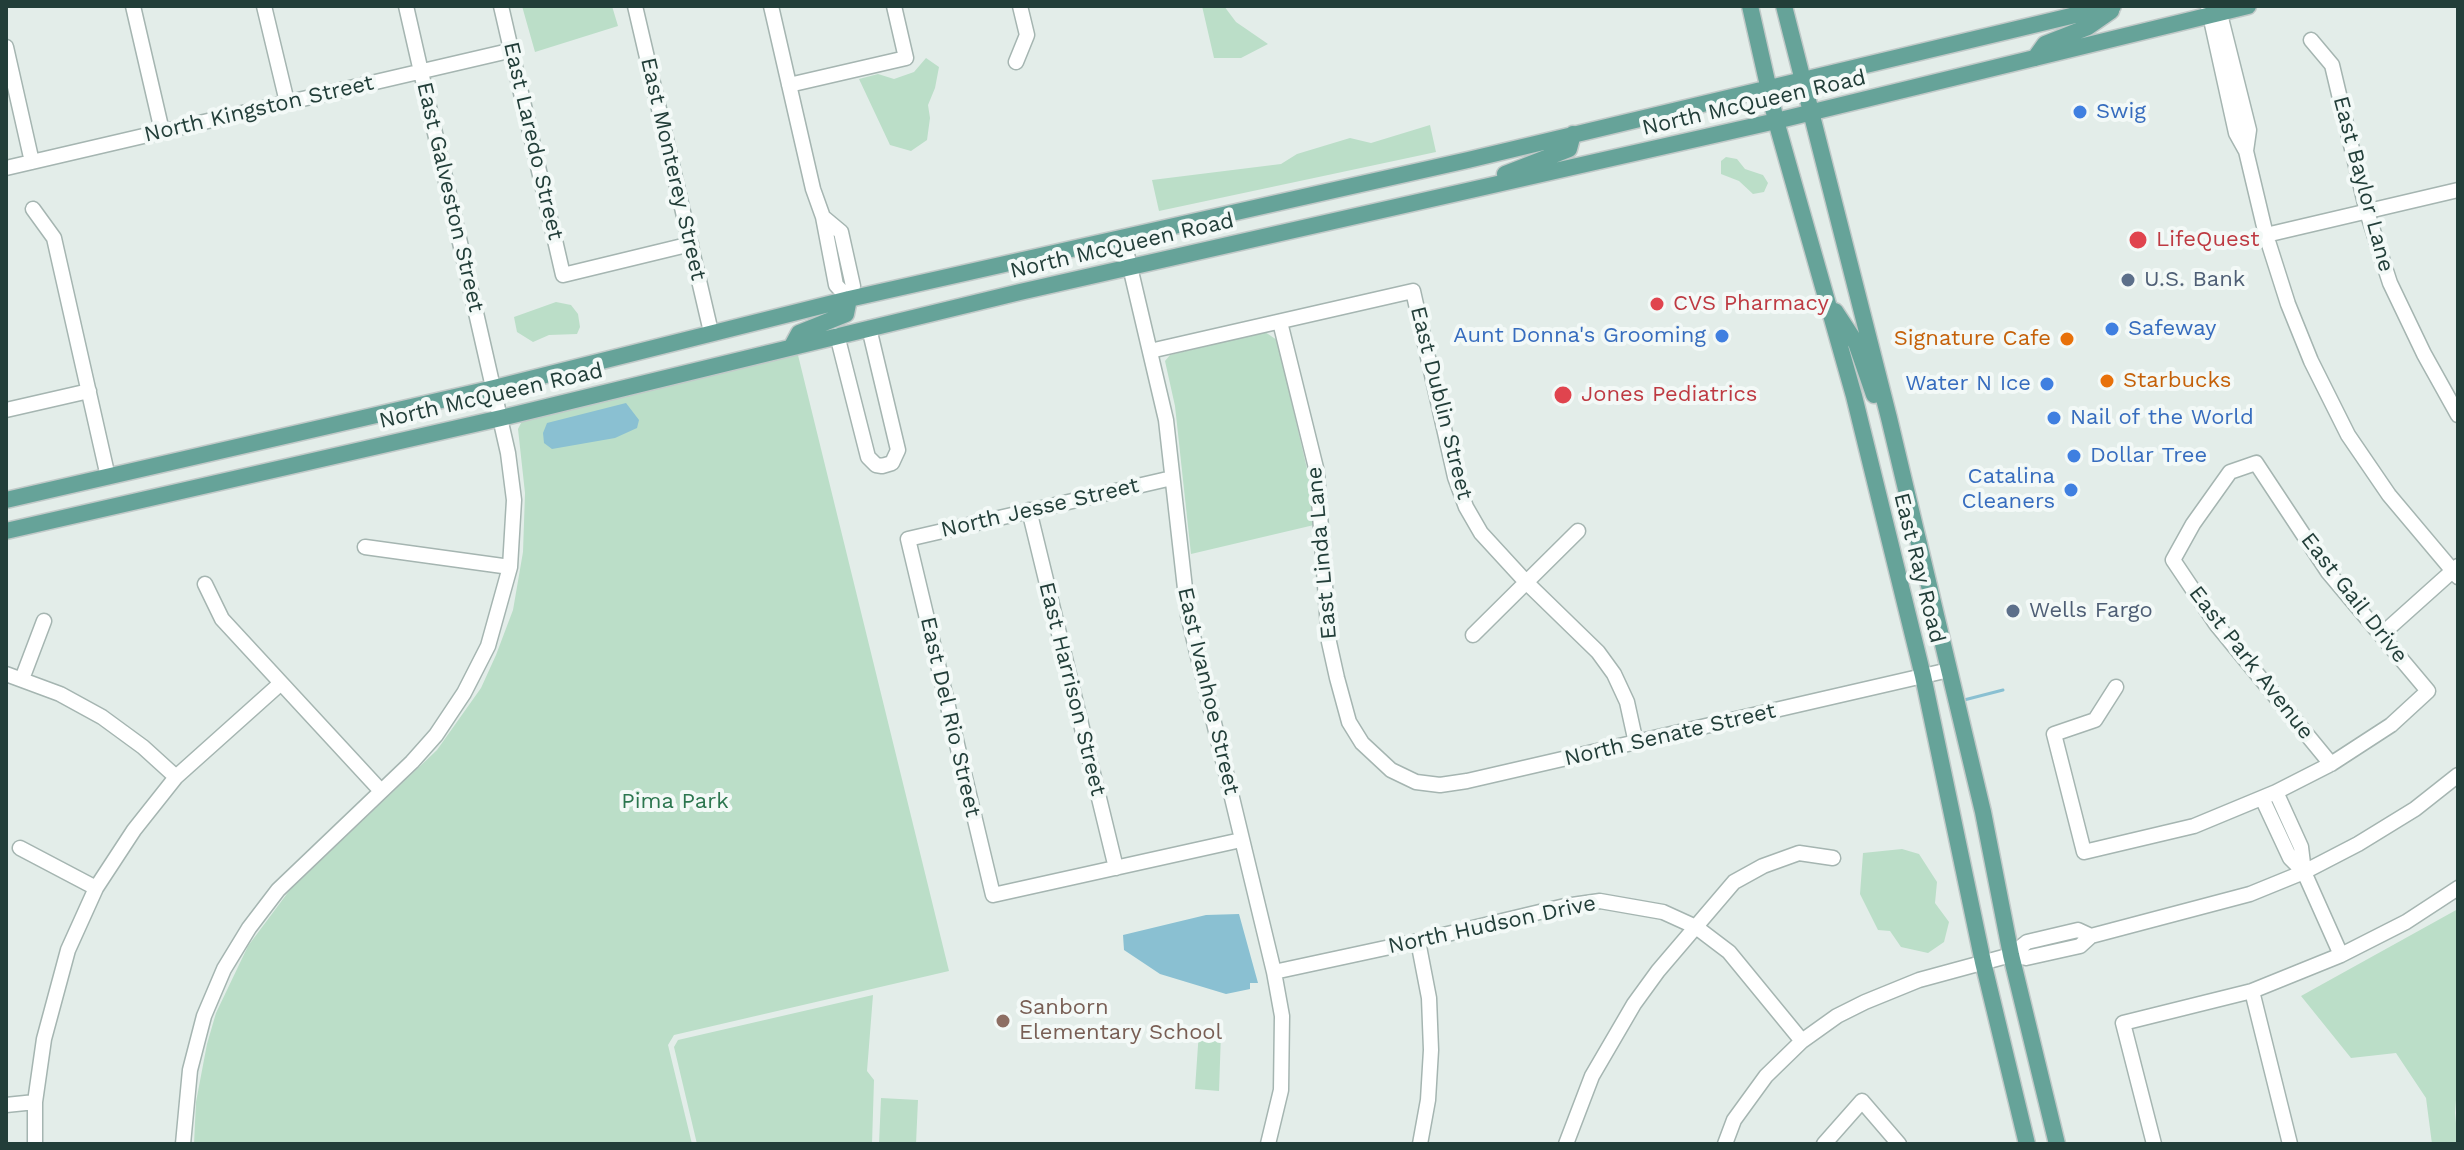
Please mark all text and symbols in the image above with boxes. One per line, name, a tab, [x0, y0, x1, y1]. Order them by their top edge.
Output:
street label: East Laredo Street	[497, 39, 569, 243]
street label: East Monterey Street	[635, 55, 711, 283]
street label: North McQueen Road	[1640, 64, 1868, 142]
street label: North Kingston Street	[142, 70, 376, 148]
street label: East Galveston Street	[411, 80, 489, 314]
street label: East Baylor Lane	[2327, 93, 2399, 275]
place label: Swig	[2096, 99, 2146, 125]
marker: Swig	[2071, 103, 2089, 121]
street label: North McQueen Road	[1008, 207, 1236, 285]
place label: LifeQuest	[2156, 227, 2260, 253]
marker: LifeQuest	[2127, 229, 2149, 251]
place label: U.S. Bank	[2144, 267, 2245, 293]
marker: U.S. Bank	[2119, 271, 2137, 289]
place label: CVS Pharmacy	[1673, 291, 1829, 317]
marker: CVS Pharmacy	[1648, 295, 1666, 313]
street label: East Dublin Street	[1404, 304, 1478, 502]
place label: Safeway	[2128, 316, 2216, 342]
marker: Safeway	[2103, 320, 2121, 338]
place label: Aunt Donna's Grooming	[1453, 323, 1706, 349]
place label: Signature Cafe	[1894, 326, 2051, 352]
marker: Aunt Donna's Grooming	[1713, 327, 1731, 345]
marker: Signature Cafe	[2058, 330, 2076, 348]
street label: North McQueen Road	[377, 357, 605, 435]
place label: Starbucks	[2123, 368, 2231, 394]
place label: Water N Ice	[1905, 371, 2031, 397]
marker: Starbucks	[2098, 372, 2116, 390]
marker: Water N Ice	[2038, 375, 2056, 393]
place label: Jones Pediatrics	[1581, 382, 1757, 408]
marker: Jones Pediatrics	[1552, 384, 1574, 406]
place label: Nail of the World	[2070, 405, 2254, 431]
marker: Nail of the World	[2045, 409, 2063, 427]
place label: Dollar Tree	[2090, 443, 2207, 469]
marker: Dollar Tree	[2065, 447, 2083, 465]
place label: Catalina Cleaners	[1962, 464, 2055, 516]
street label: East Linda Lane	[1301, 466, 1343, 640]
street label: North Jesse Street	[938, 472, 1142, 544]
marker: Catalina Cleaners	[2062, 481, 2080, 499]
street label: East Ray Road	[1888, 490, 1950, 646]
street label: East Gail Drive	[2295, 528, 2413, 668]
street label: East Harrison Street	[1033, 579, 1111, 799]
street label: East Park Avenue	[2183, 581, 2319, 745]
street label: East Ivanhoe Street	[1171, 585, 1245, 797]
place label: Wells Fargo	[2029, 598, 2153, 624]
marker: Wells Fargo	[2004, 602, 2022, 620]
street label: East Del Rio Street	[914, 614, 986, 820]
street label: North Senate Street	[1562, 698, 1778, 772]
park label: Pima Park	[621, 789, 729, 815]
street label: North Hudson Drive	[1386, 890, 1598, 960]
place label: Sanborn Elementary School	[1019, 995, 1222, 1046]
marker: Sanborn Elementary School	[994, 1012, 1012, 1030]

